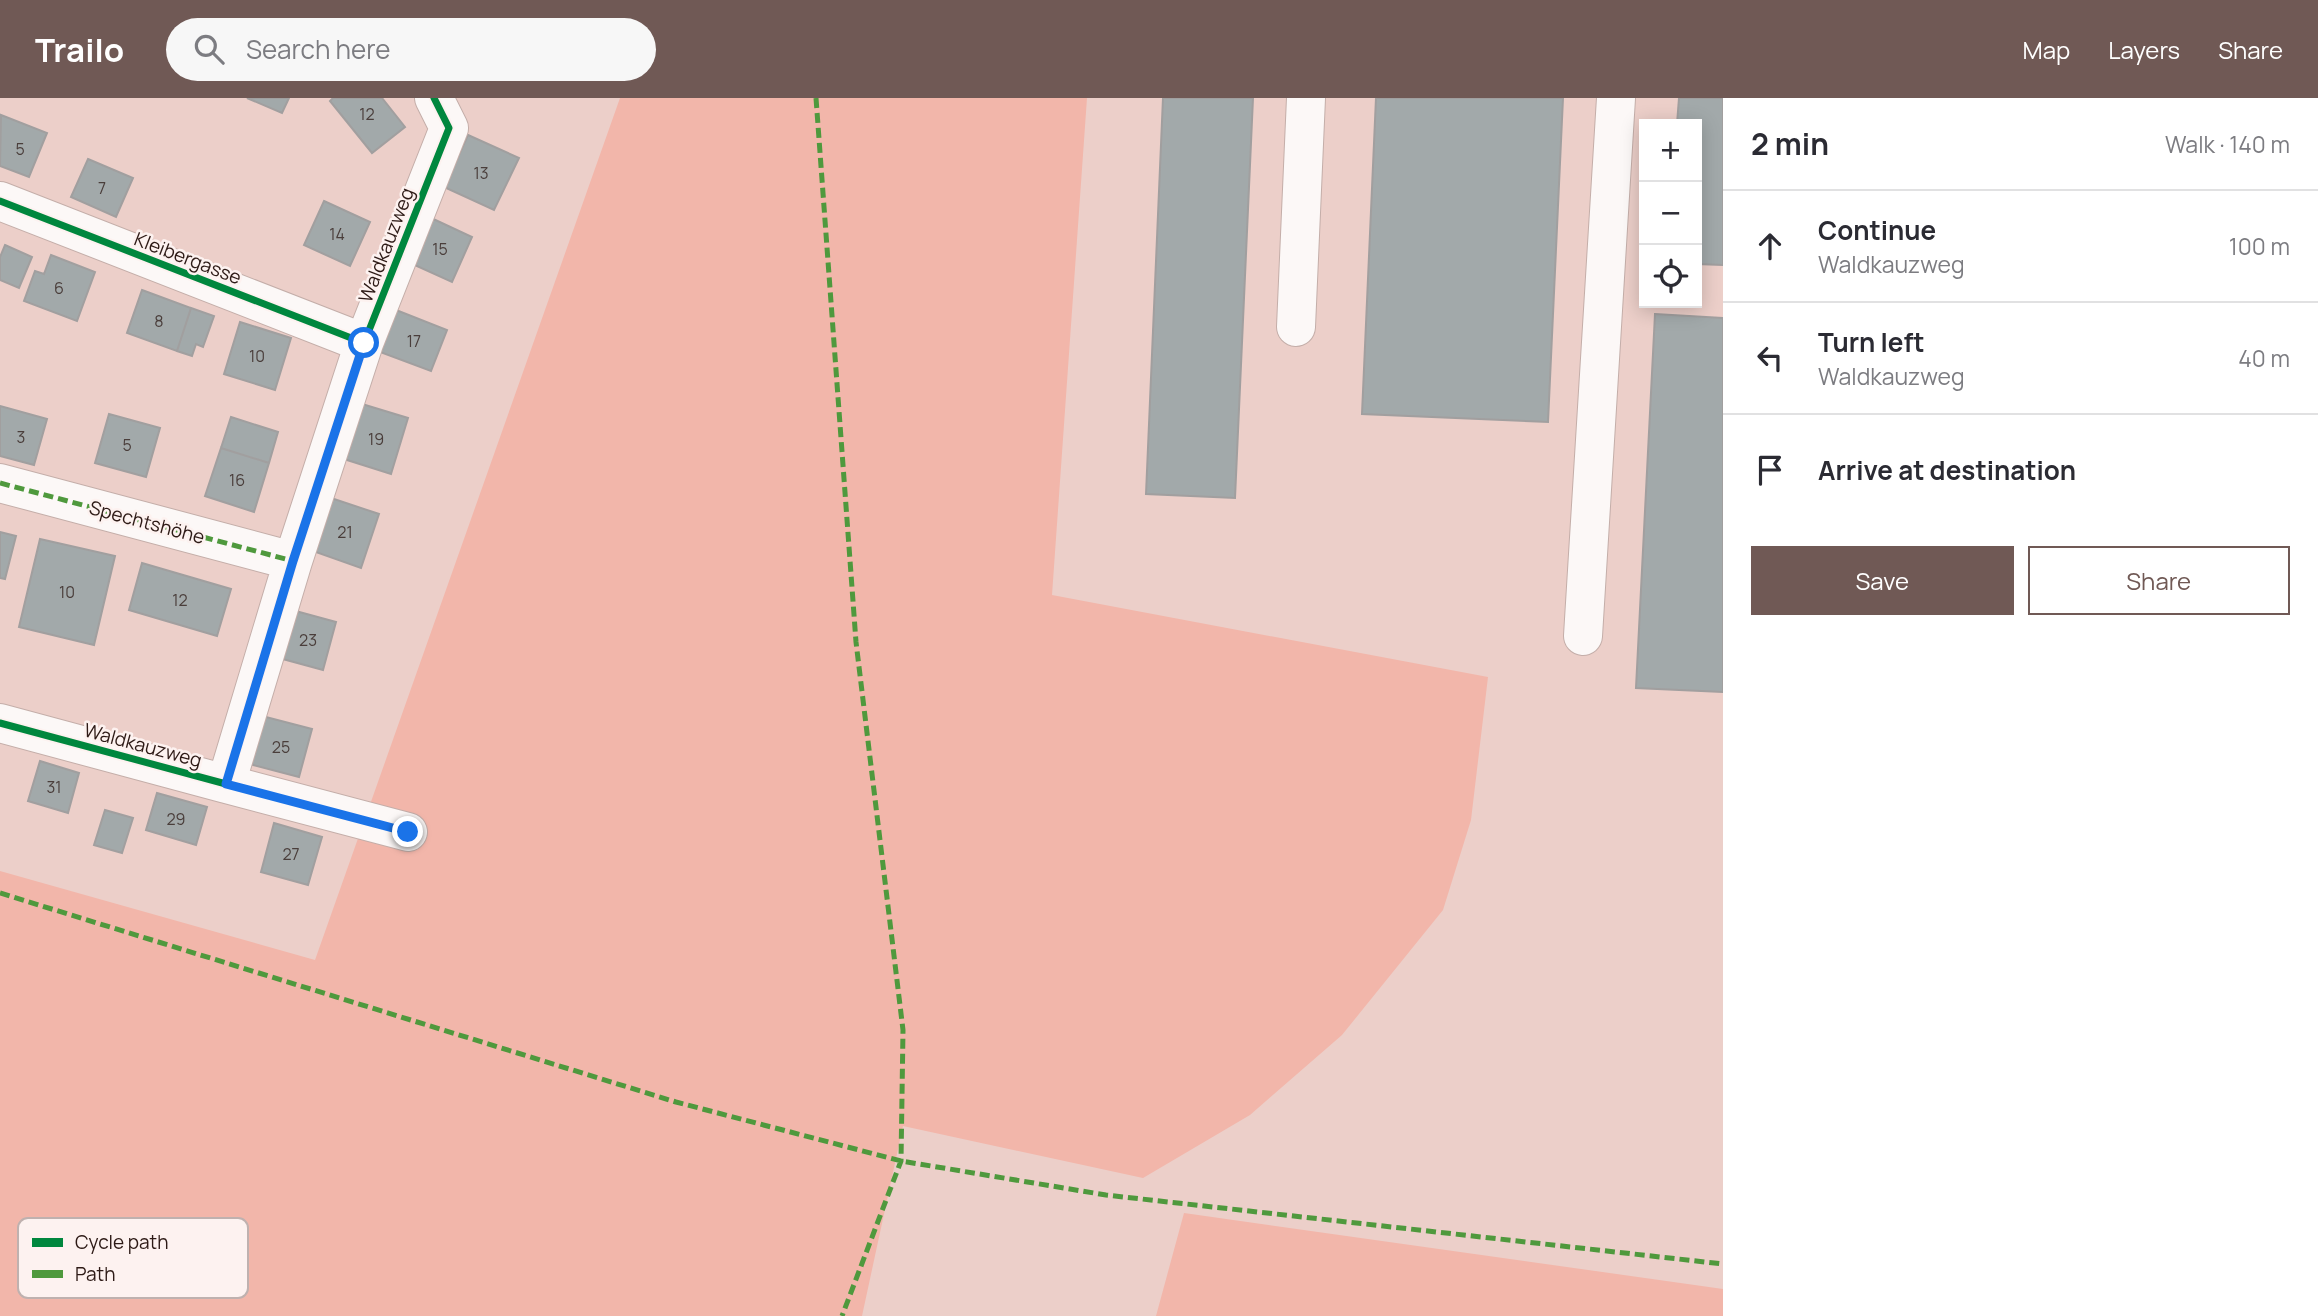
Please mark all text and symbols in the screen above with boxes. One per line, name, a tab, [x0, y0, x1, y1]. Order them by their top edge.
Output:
search box	[166, 18, 656, 81]
text: Trailo	[35, 27, 124, 72]
icon: search	[190, 30, 228, 68]
text: Search here	[246, 31, 391, 67]
text: Map	[2023, 33, 2070, 66]
text: Layers	[2108, 33, 2180, 66]
text: Share	[2218, 33, 2283, 66]
house number: 12	[359, 103, 375, 125]
map controls	[1639, 119, 1702, 308]
button: +	[1639, 119, 1702, 182]
text: 2 min	[1751, 123, 1829, 164]
text: Walk · 140 m	[2165, 128, 2290, 160]
house number: 5	[15, 138, 25, 160]
house number: 13	[473, 162, 489, 184]
house number: 7	[98, 177, 106, 199]
button: −	[1639, 182, 1702, 245]
street label: Waldkauzweg	[352, 184, 420, 306]
text: Continue	[1818, 212, 1936, 248]
house number: 14	[329, 223, 345, 245]
street label: Kleibergasse	[131, 226, 245, 290]
icon: ahead	[1751, 227, 1789, 265]
text: 100 m	[2229, 230, 2290, 262]
house number: 15	[432, 238, 448, 260]
button: locate	[1639, 245, 1702, 308]
text: Waldkauzweg	[1818, 248, 1965, 280]
house number: 6	[54, 277, 64, 299]
house number: 8	[154, 310, 164, 332]
text: Turn left	[1818, 324, 1925, 360]
route start	[348, 327, 379, 358]
house number: 17	[407, 330, 421, 352]
icon: left	[1751, 339, 1789, 377]
text: 40 m	[2238, 342, 2290, 374]
house number: 10	[249, 345, 265, 367]
text: Waldkauzweg	[1818, 360, 1965, 392]
house number: 3	[17, 426, 25, 448]
house number: 19	[368, 428, 384, 450]
house number: 5	[122, 434, 132, 456]
icon: arrive	[1751, 451, 1789, 489]
text: Arrive at destination	[1818, 452, 2076, 488]
house number: 16	[229, 469, 245, 491]
street label: Spechtshöhe	[86, 494, 208, 550]
house number: 21	[337, 521, 353, 543]
button: Save	[1751, 546, 2014, 615]
button: Share	[2028, 546, 2290, 615]
house number: 10	[59, 581, 75, 603]
house number: 12	[172, 589, 188, 611]
house number: 23	[299, 629, 317, 651]
street label: Waldkauzweg	[81, 717, 205, 773]
house number: 25	[272, 736, 290, 758]
house number: 31	[46, 776, 62, 798]
house number: 29	[166, 808, 186, 830]
route end	[392, 816, 423, 847]
house number: 27	[282, 843, 300, 865]
legend	[18, 1218, 248, 1298]
text: Cycle path	[75, 1229, 169, 1255]
text: Path	[75, 1261, 115, 1287]

